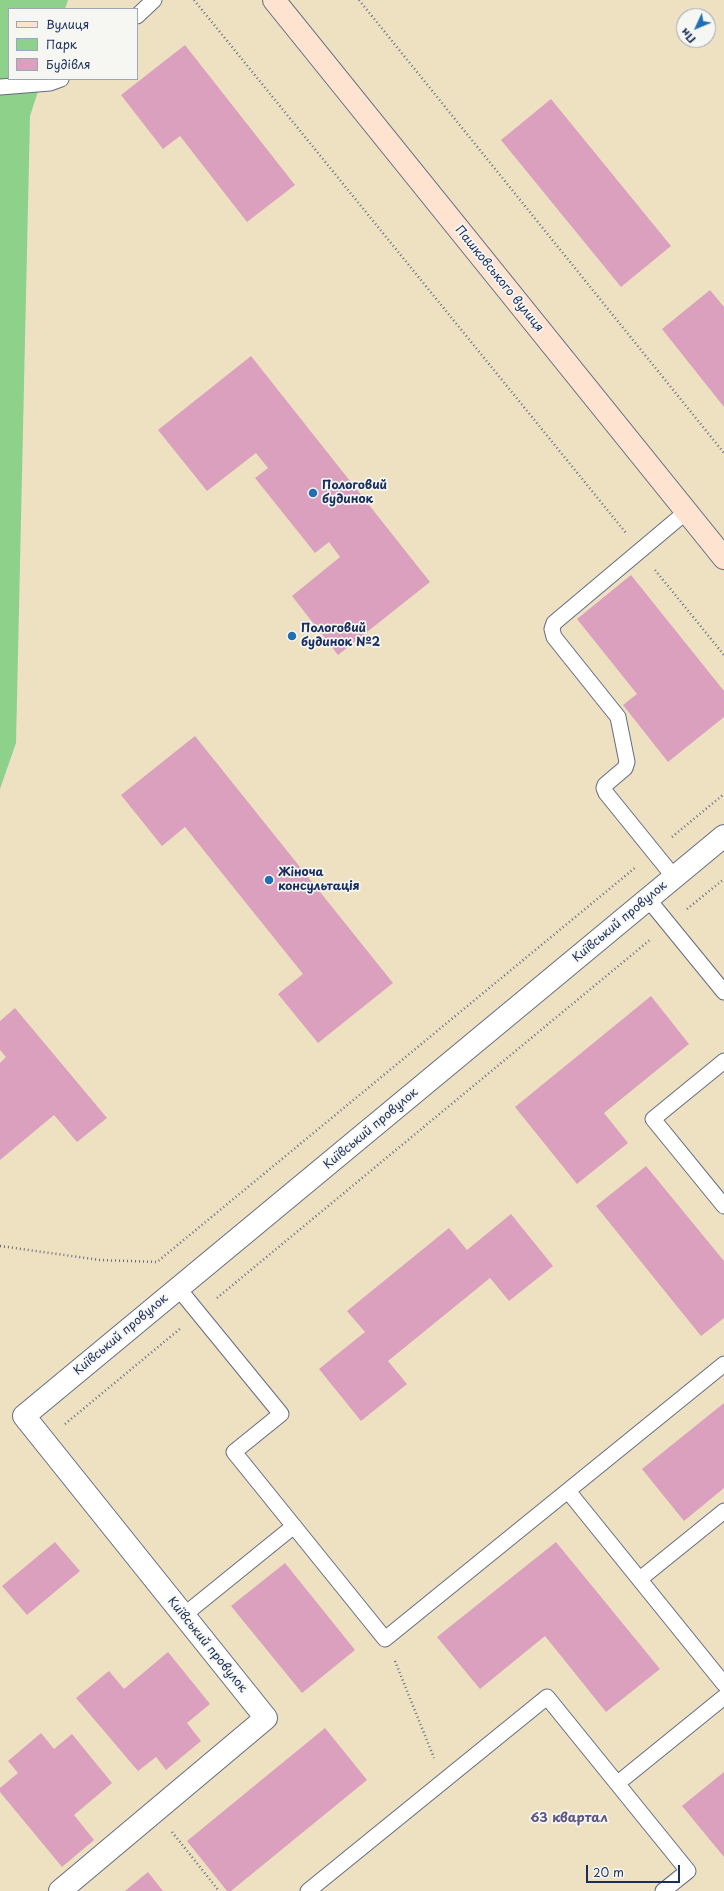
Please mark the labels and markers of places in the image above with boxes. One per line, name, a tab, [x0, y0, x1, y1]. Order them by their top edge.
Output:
place label: Пологовий будинок	[322, 479, 387, 507]
marker: Пологовий будинок	[307, 487, 319, 499]
place label: Пологовий будинок №2	[301, 622, 380, 650]
marker: Пологовий будинок №2	[286, 630, 298, 642]
place label: Жіноча консультація	[278, 866, 359, 894]
marker: Жіноча консультація	[263, 874, 275, 886]

